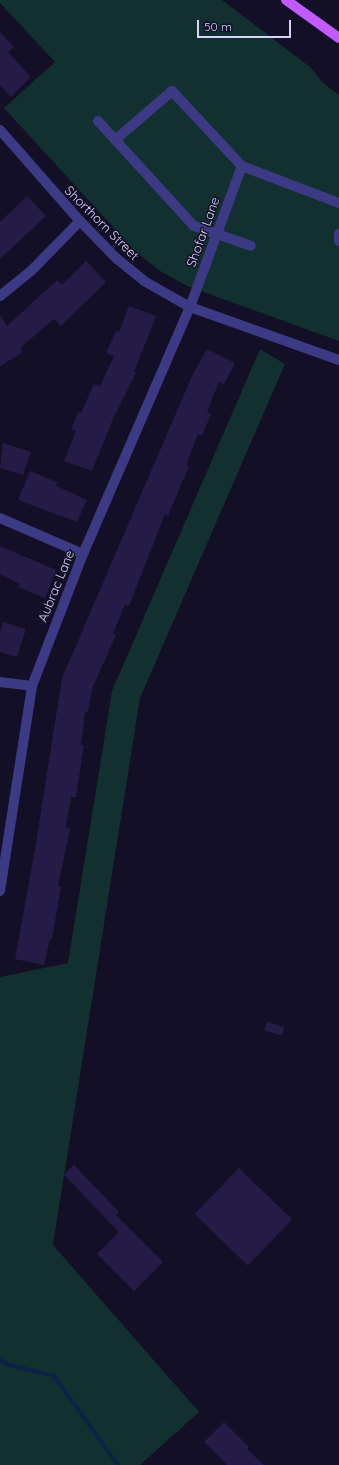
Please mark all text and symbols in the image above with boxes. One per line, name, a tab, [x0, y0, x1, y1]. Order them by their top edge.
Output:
scale bar	[199, 12, 293, 38]
text: 50 m	[204, 19, 232, 34]
street label: Shorthorn Street	[62, 183, 142, 263]
street label: Shofar Lane	[183, 195, 223, 269]
street label: Aubrac Lane	[34, 548, 78, 624]

